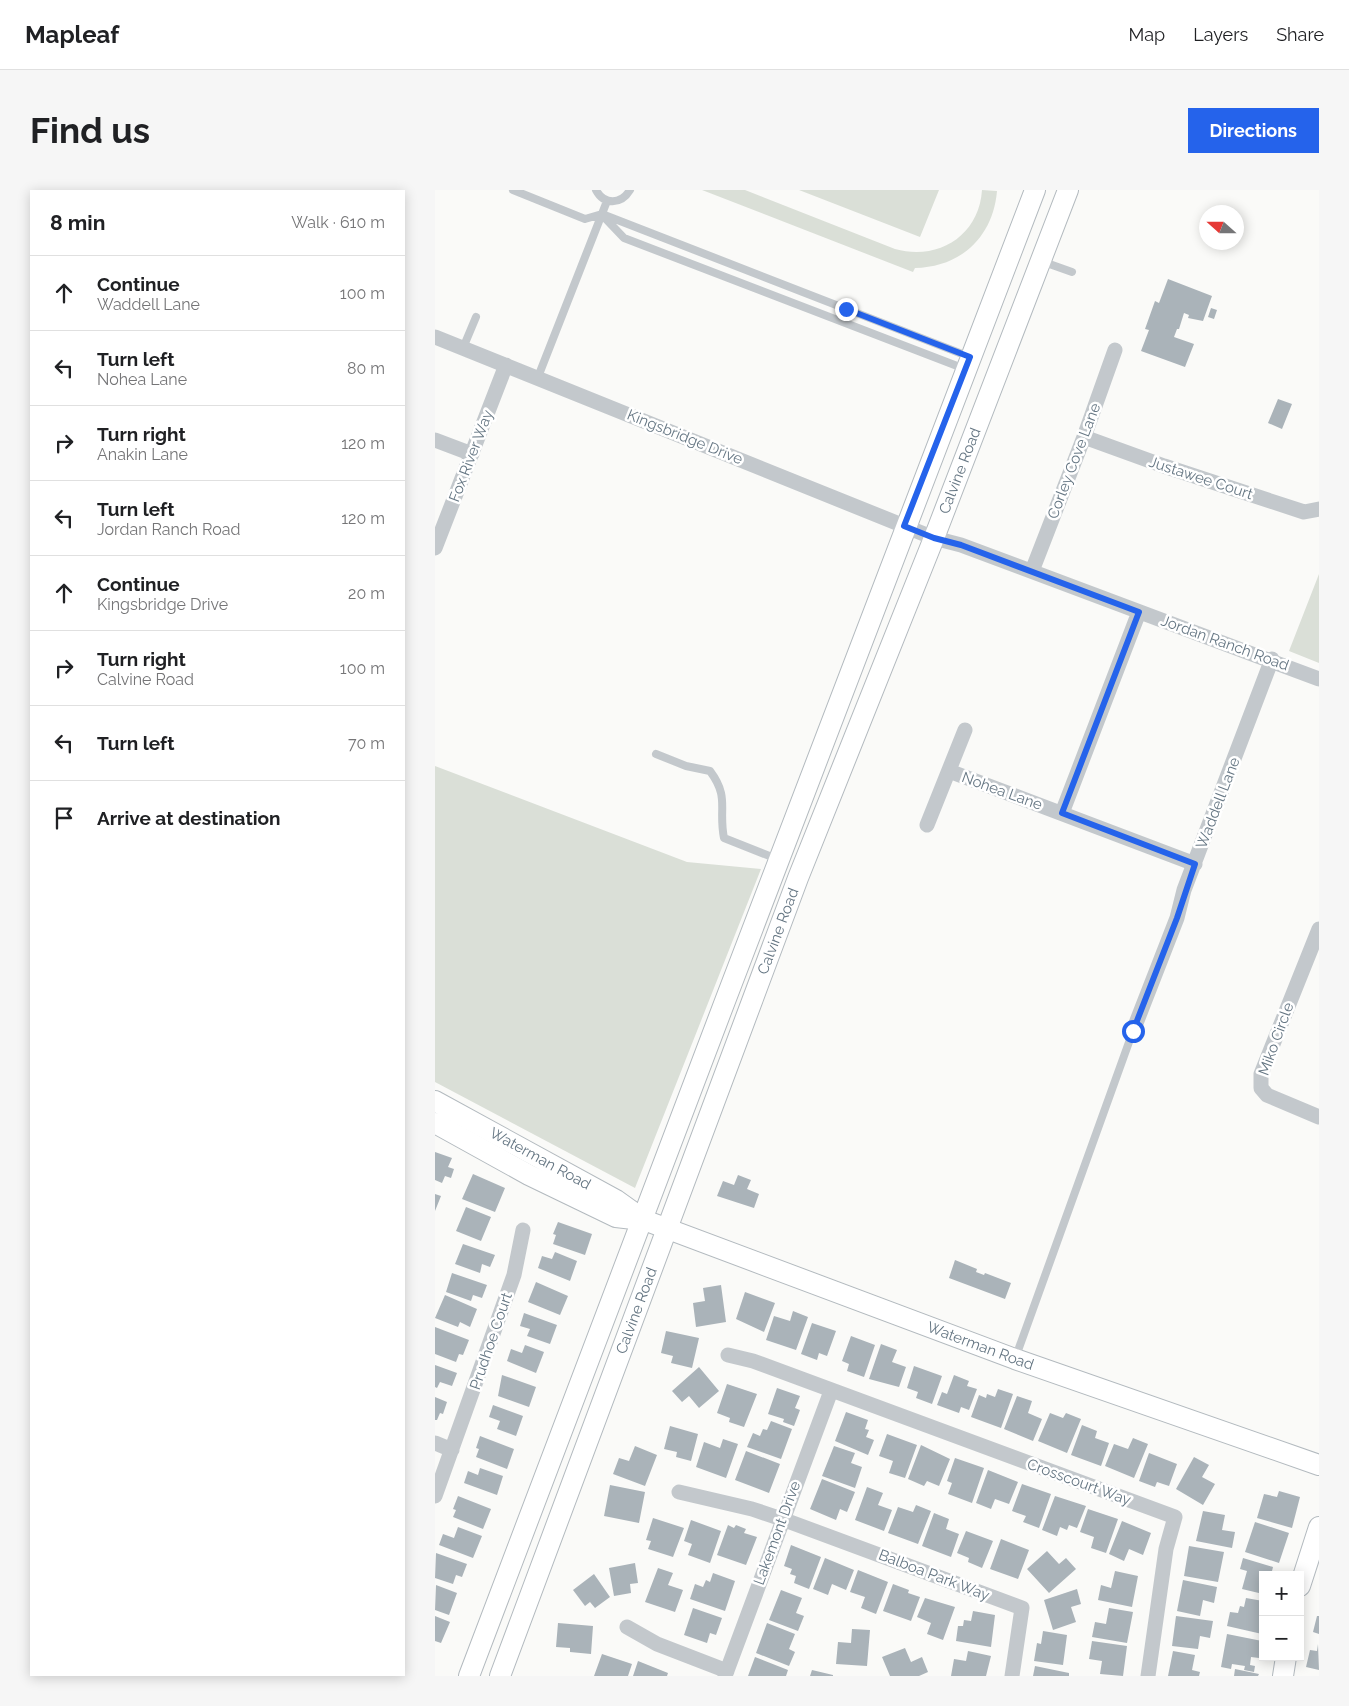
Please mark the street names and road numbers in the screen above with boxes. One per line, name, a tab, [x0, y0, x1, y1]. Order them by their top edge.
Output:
street label: Corley Cove Lane	[1044, 400, 1104, 521]
street label: Kingsbridge Drive	[625, 406, 746, 468]
street label: Fox River Way	[445, 407, 497, 505]
street label: Calvine Road	[935, 425, 985, 517]
street label: Justawee Court	[1147, 453, 1255, 503]
street label: Jordan Ranch Road	[1159, 612, 1291, 674]
street label: Waddell Lane	[1192, 755, 1244, 851]
street label: Nohea Lane	[959, 768, 1045, 814]
street label: Calvine Road	[754, 885, 802, 977]
street label: Miko Circle	[1254, 1000, 1298, 1078]
street label: Waterman Road	[487, 1124, 594, 1193]
street label: Calvine Road	[612, 1265, 661, 1356]
street label: Prudhoe Court	[466, 1290, 516, 1392]
street label: Waterman Road	[925, 1318, 1036, 1374]
street label: Crosscourt Way	[1025, 1455, 1133, 1509]
street label: Lakemont Drive	[750, 1478, 804, 1587]
street label: Balboa Park Way	[876, 1546, 992, 1604]

